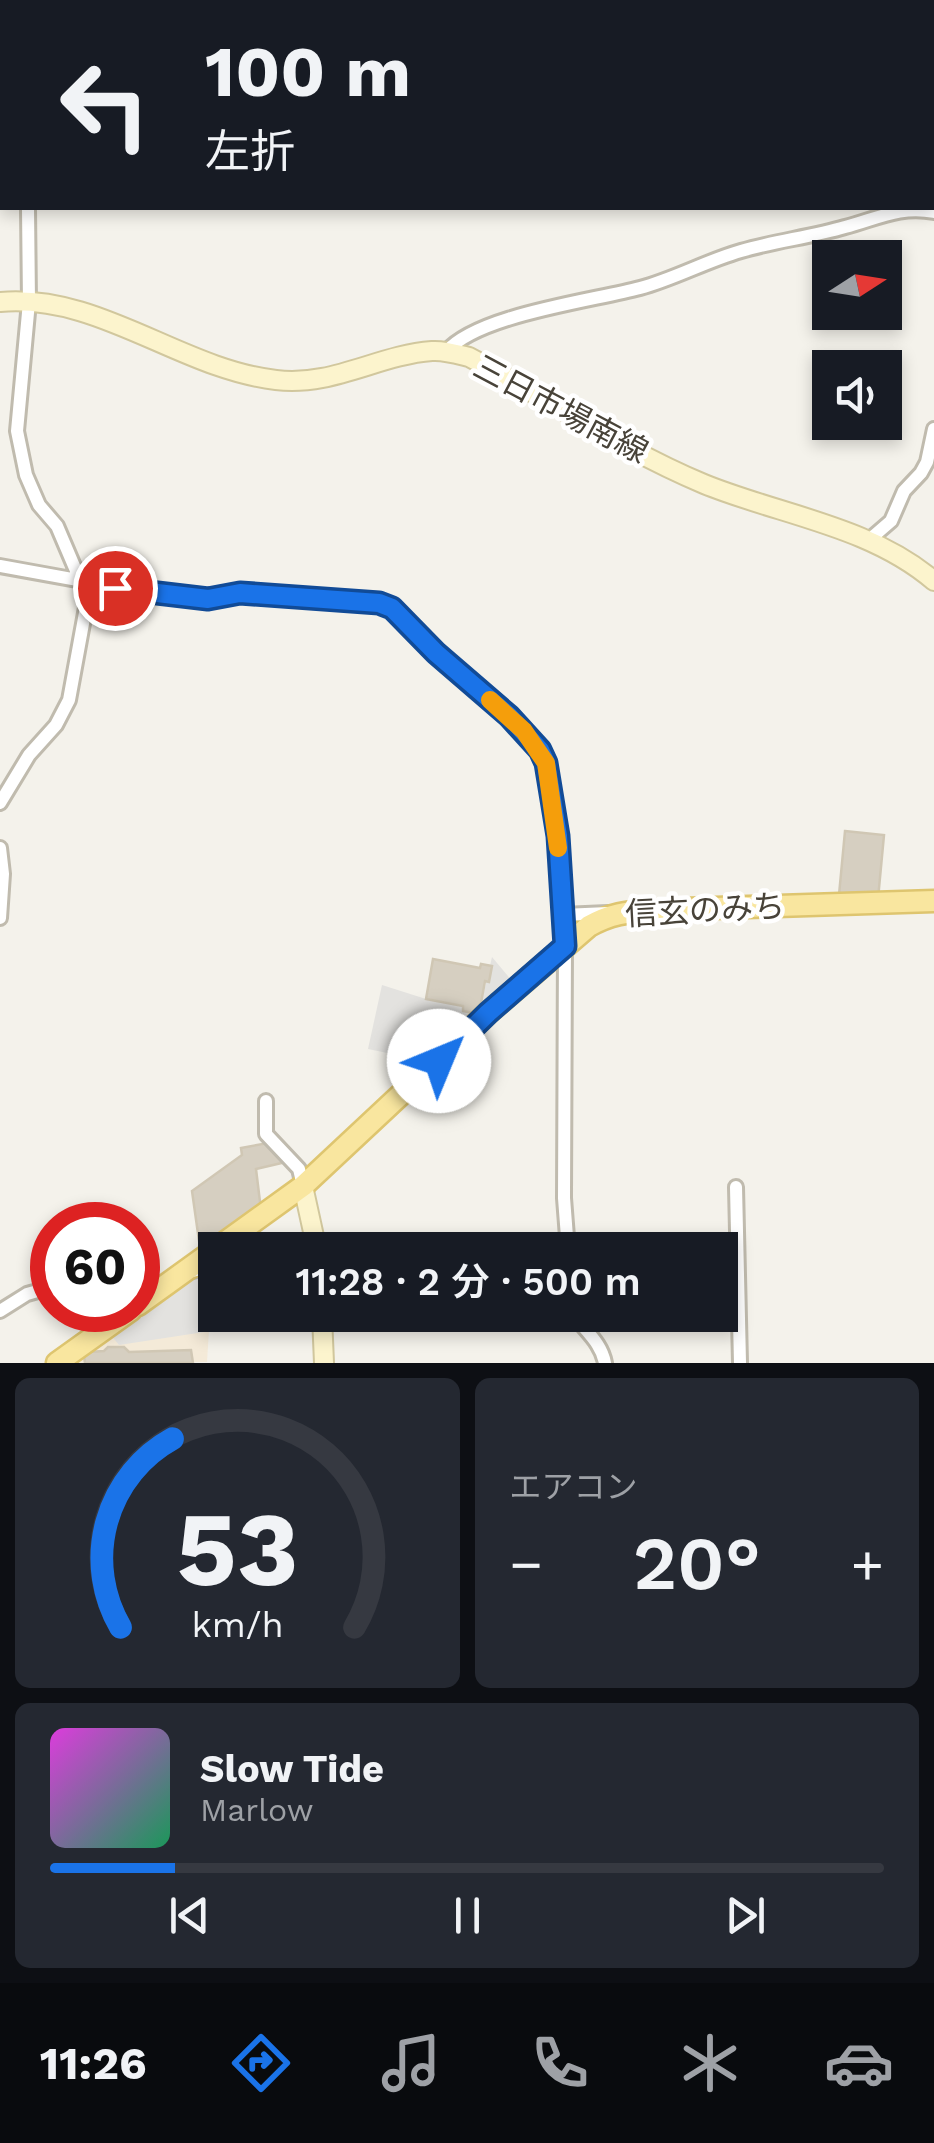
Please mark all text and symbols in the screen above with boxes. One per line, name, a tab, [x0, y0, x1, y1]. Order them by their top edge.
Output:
text: 100 m	[205, 31, 411, 113]
icon: left	[40, 40, 170, 170]
text: 左折	[205, 125, 295, 178]
north arrow	[812, 240, 902, 330]
map controls	[812, 240, 902, 440]
street label: 三日市場南線	[467, 347, 655, 471]
button: sound	[812, 350, 902, 440]
pin	[73, 546, 158, 631]
icon: arrive	[88, 561, 143, 616]
street label: 信玄のみち	[624, 887, 786, 933]
position arrow	[387, 1009, 491, 1113]
speed limit sign: 60	[30, 1202, 160, 1332]
text: 11:28 · 2 分 · 500 m	[295, 1260, 641, 1304]
text: エアコン	[510, 1468, 638, 1506]
text: 53	[176, 1488, 298, 1610]
text: 20°	[633, 1519, 761, 1607]
text: −	[510, 1532, 543, 1596]
text: +	[851, 1532, 884, 1596]
text: km/h	[191, 1604, 283, 1646]
text: Slow Tide	[200, 1747, 384, 1791]
text: Marlow	[200, 1791, 314, 1829]
icon: previous	[162, 1888, 217, 1943]
icon: pause	[440, 1888, 495, 1943]
icon: next	[718, 1888, 773, 1943]
icon: directions	[226, 2028, 296, 2098]
icon: music	[376, 2028, 446, 2098]
icon: phone	[525, 2028, 595, 2098]
icon: climate	[675, 2028, 745, 2098]
icon: car	[824, 2028, 894, 2098]
text: 11:26	[40, 2037, 147, 2090]

